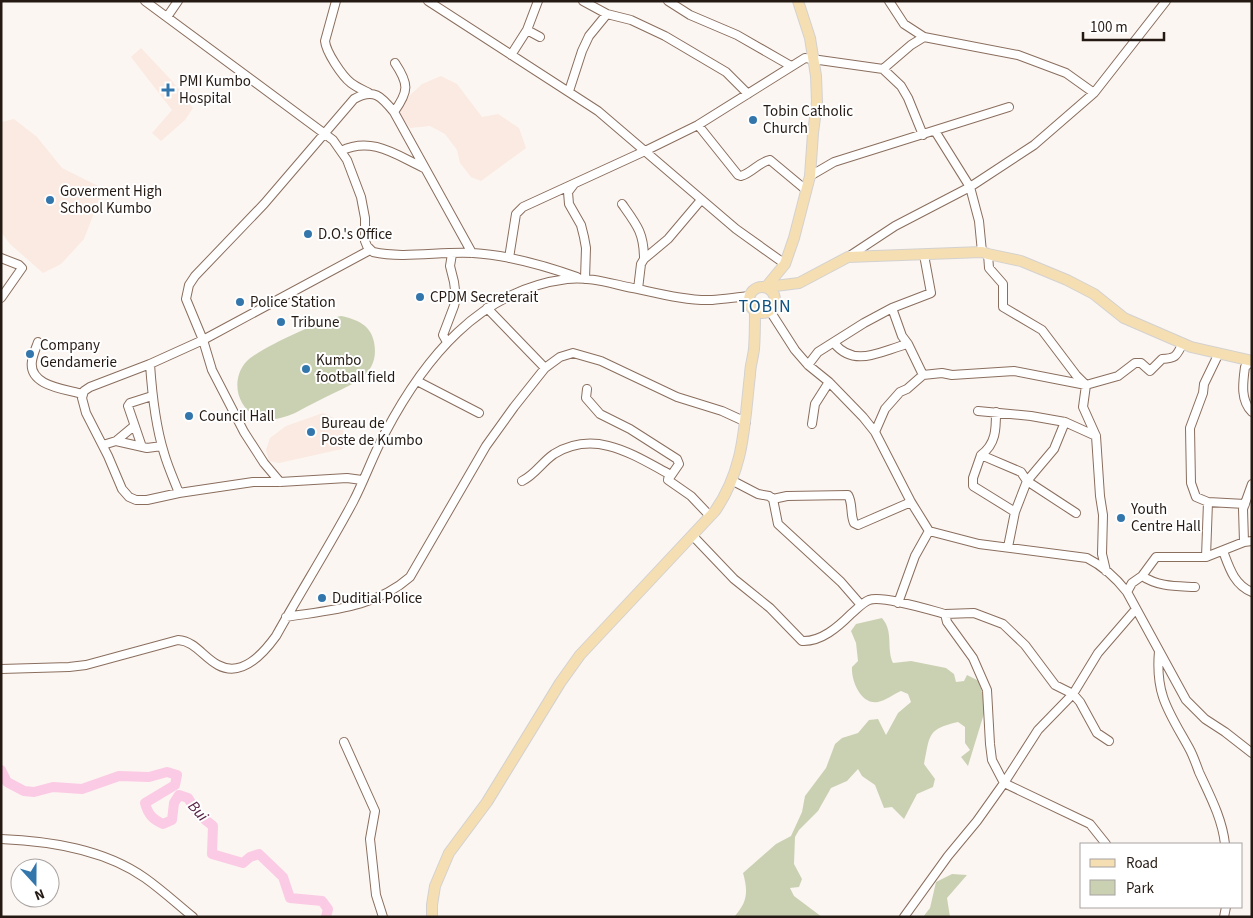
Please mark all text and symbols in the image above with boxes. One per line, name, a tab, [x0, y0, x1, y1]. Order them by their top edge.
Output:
scale bar	[1083, 10, 1164, 42]
text: 100 m	[1090, 17, 1128, 38]
place label: PMI Kumbo Hospital	[179, 71, 251, 109]
marker: PMI Kumbo Hospital	[161, 83, 175, 97]
place label: Tobin Catholic Church	[763, 101, 853, 139]
marker: Tobin Catholic Church	[747, 114, 759, 126]
place label: Goverment High School Kumbo	[60, 181, 162, 219]
marker: Goverment High School Kumbo	[44, 194, 56, 206]
place label: D.O.'s Office	[318, 224, 392, 245]
marker: D.O.'s Office	[302, 228, 314, 240]
place label: CPDM Secreterait	[430, 287, 538, 308]
marker: CPDM Secreterait	[414, 291, 426, 303]
place label: Police Station	[250, 292, 336, 313]
district label: TOBIN	[738, 294, 792, 319]
marker: Police Station	[234, 296, 246, 308]
place label: Tribune	[291, 312, 339, 333]
marker: Tribune	[275, 316, 287, 328]
place label: Company Gendamerie	[40, 335, 117, 373]
marker: Company Gendamerie	[24, 348, 36, 360]
place label: Kumbo football field	[316, 350, 395, 388]
marker: Kumbo football field	[300, 363, 312, 375]
place label: Council Hall	[199, 406, 275, 427]
marker: Council Hall	[183, 410, 195, 422]
place label: Bureau de Poste de Kumbo	[321, 413, 423, 451]
marker: Bureau de Poste de Kumbo	[305, 426, 317, 438]
place label: Youth Centre Hall	[1130, 499, 1201, 537]
marker: Youth Centre Hall	[1115, 512, 1127, 524]
place label: Duditial Police	[332, 588, 422, 609]
marker: Duditial Police	[316, 592, 328, 604]
water label: Bui	[183, 796, 213, 826]
legend	[1080, 843, 1243, 908]
text: Road	[1126, 853, 1158, 874]
north arrow	[10, 858, 60, 908]
text: Park	[1126, 878, 1155, 899]
text: N	[31, 883, 47, 905]

